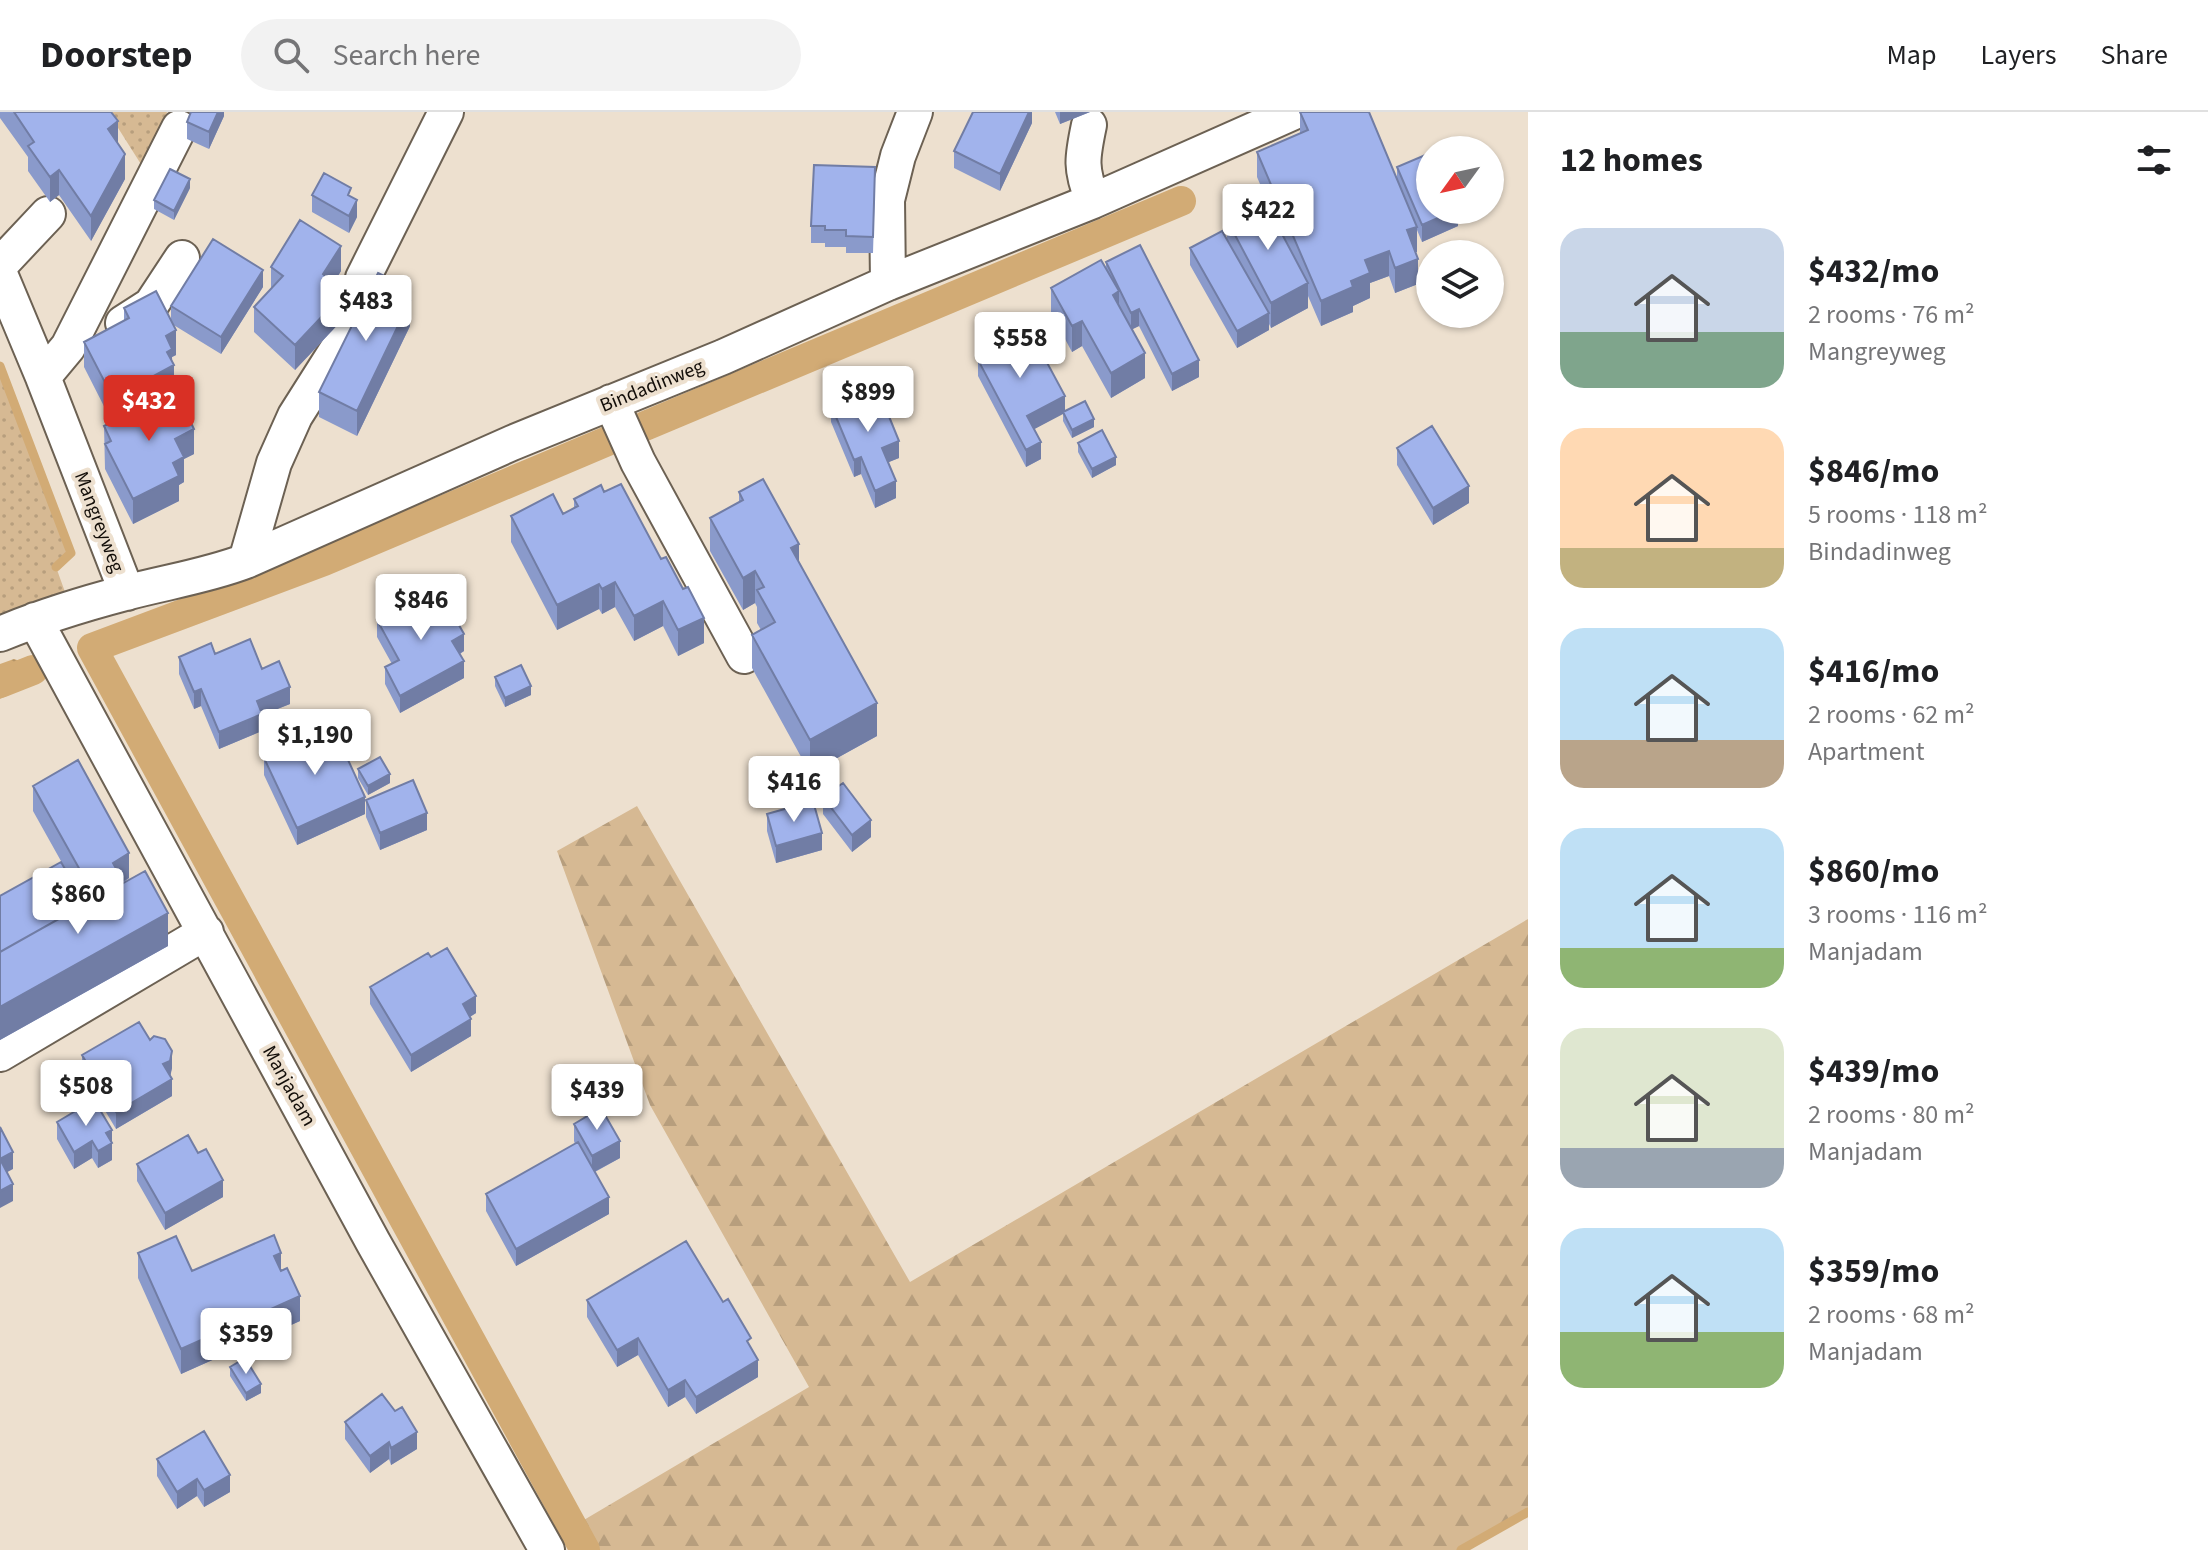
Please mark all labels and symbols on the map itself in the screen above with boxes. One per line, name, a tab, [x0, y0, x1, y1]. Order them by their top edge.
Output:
north arrow	[1416, 136, 1504, 224]
pin: $422	[1221, 184, 1315, 252]
pin: $483	[319, 275, 413, 343]
pin: $558	[973, 312, 1067, 380]
street label: Bindadinweg	[596, 352, 708, 420]
pin: $899	[821, 366, 915, 434]
pin: $432	[102, 375, 196, 443]
street label: Mangreyweg	[67, 468, 131, 576]
pin: $846	[374, 574, 468, 642]
pin: $1,190	[250, 709, 380, 777]
pin: $416	[747, 756, 841, 824]
pin: $860	[31, 868, 125, 936]
street label: Manjadam	[255, 1041, 323, 1131]
pin: $508	[39, 1060, 133, 1128]
pin: $439	[550, 1064, 644, 1132]
pin: $359	[199, 1308, 293, 1376]

